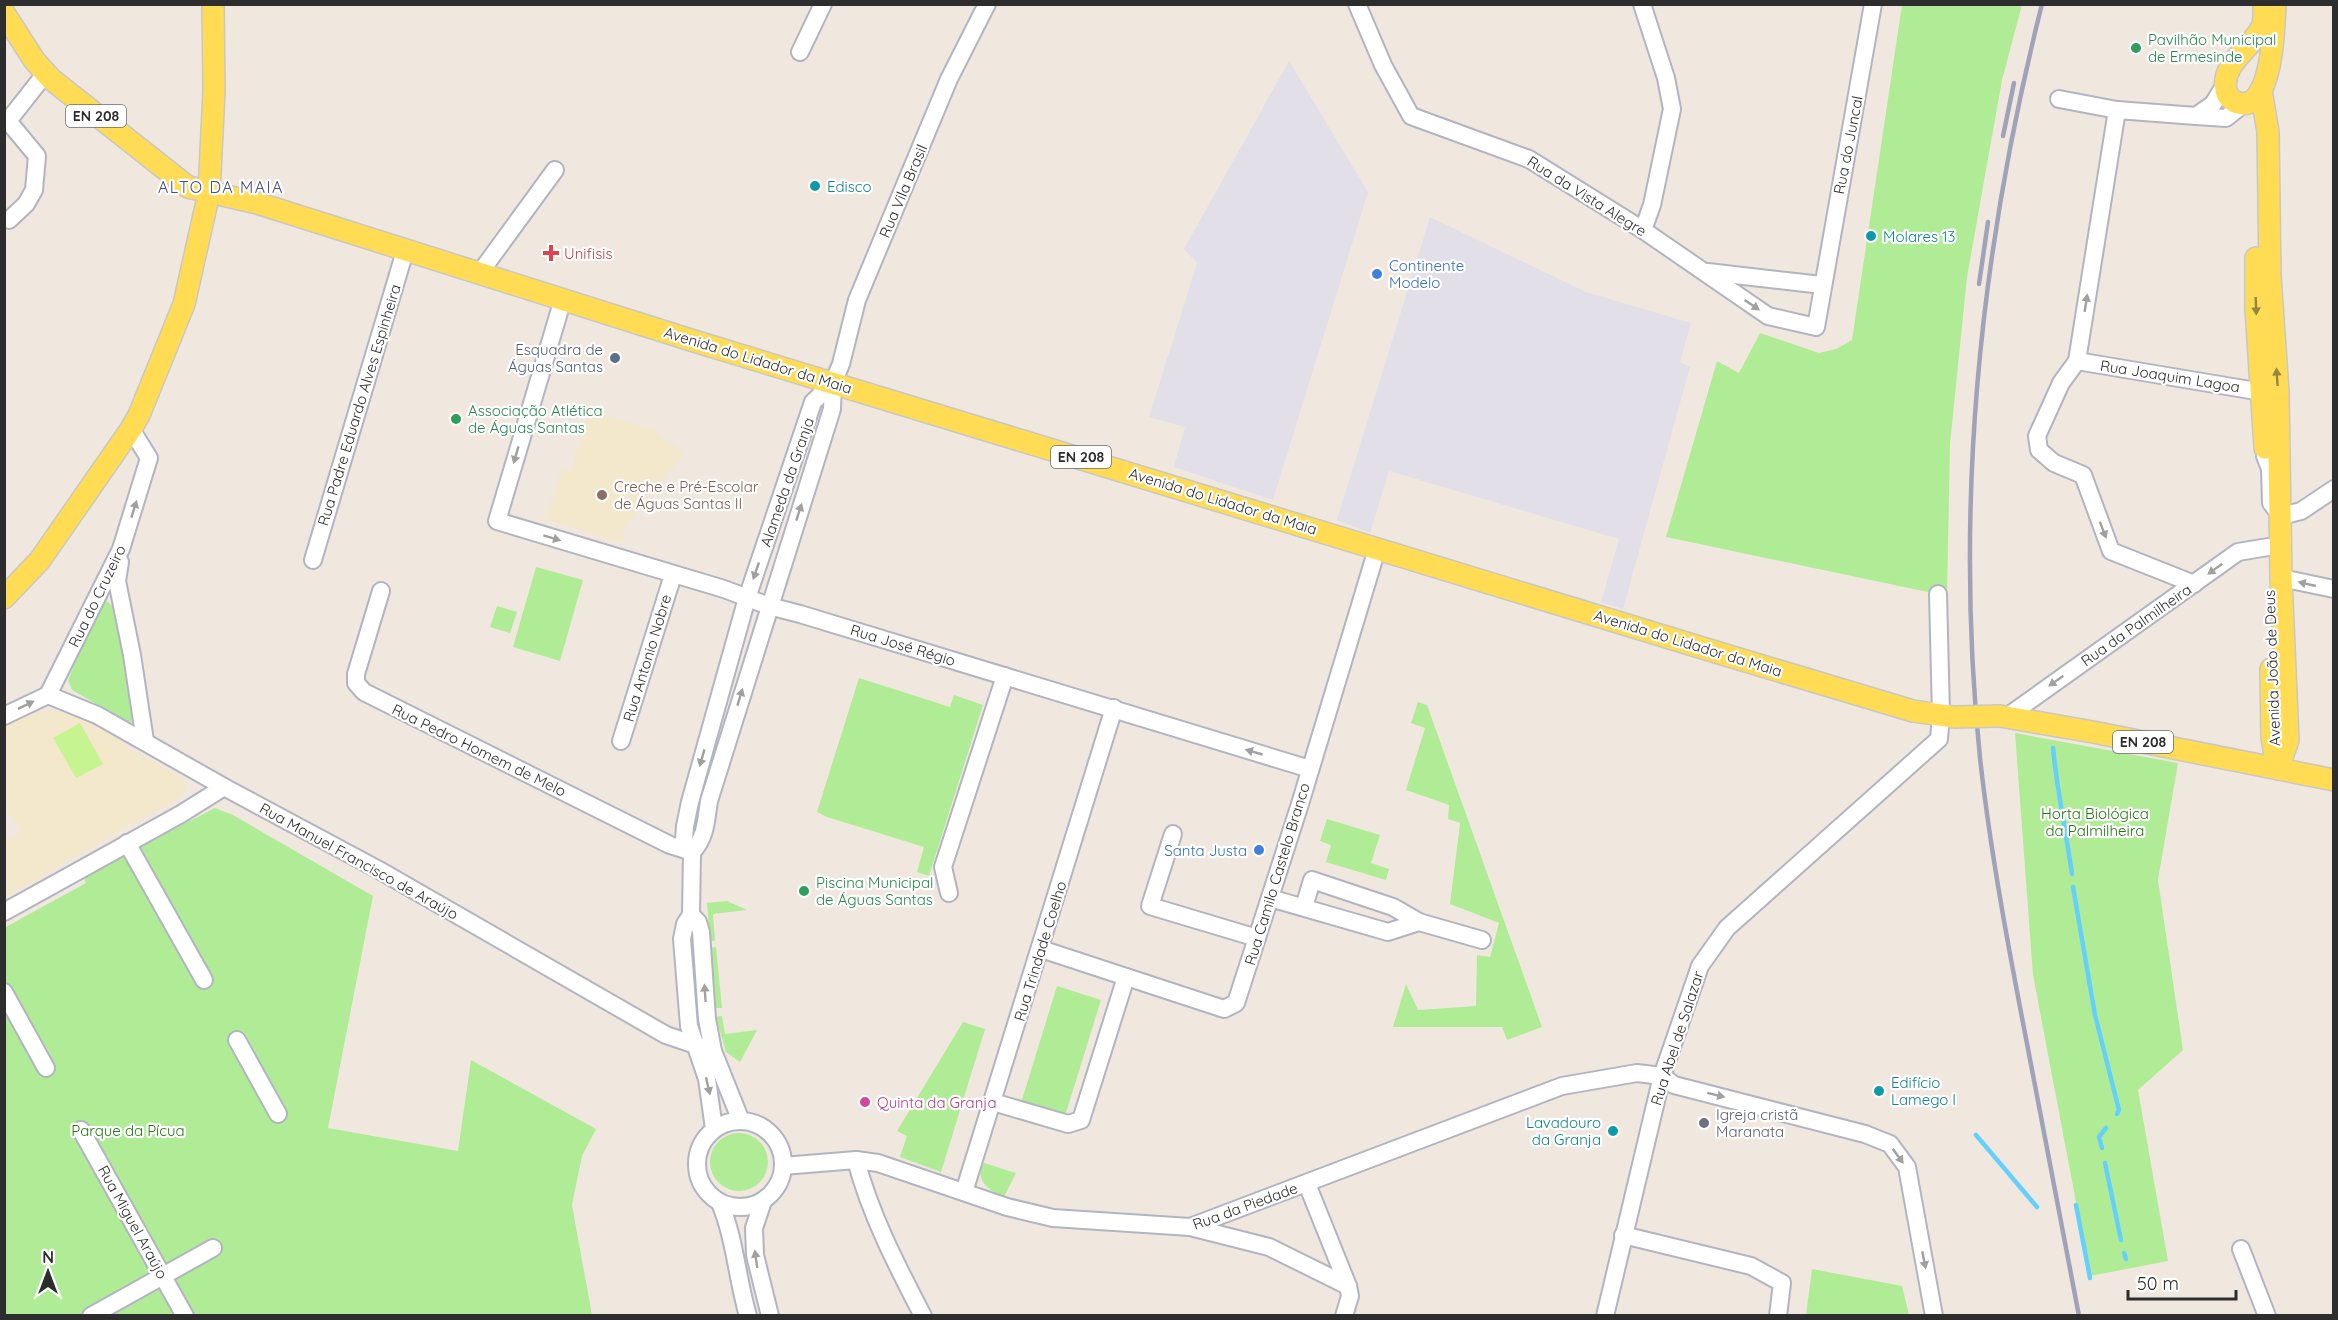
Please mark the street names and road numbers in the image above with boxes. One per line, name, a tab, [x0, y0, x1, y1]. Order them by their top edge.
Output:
street label: Rua do Juncal	[1829, 94, 1867, 196]
road number: EN 208	[66, 105, 126, 127]
street label: Rua Vila Brasil	[875, 141, 931, 241]
street label: Rua da Vista Alegre	[1524, 152, 1650, 240]
street label: Rua Padre Eduardo Alves Espinheira	[313, 282, 405, 528]
street label: Avenida do Lidador da Maia	[662, 322, 854, 398]
street label: Rua Joaquim Lagoa	[2099, 356, 2241, 396]
street label: Alameda da Granja	[756, 415, 818, 549]
road number: EN 208	[1051, 446, 1111, 468]
street label: Avenida do Lidador da Maia	[1127, 463, 1319, 539]
street label: Rua do Cruzeiro	[64, 542, 130, 650]
street label: Rua da Palmilheira	[2077, 580, 2195, 670]
street label: Avenida João de Deus	[2260, 590, 2284, 746]
street label: Rua Antonio Nobre	[619, 592, 675, 724]
street label: Avenida do Lidador da Maia	[1592, 605, 1784, 681]
street label: Rua José Régio	[848, 620, 958, 670]
street label: Rua Pedro Homem de Melo	[389, 700, 569, 800]
road number: EN 208	[2113, 731, 2173, 753]
street label: Rua Camilo Castelo Branco	[1240, 781, 1314, 967]
street label: Rua Manuel Francisco de Araújo	[256, 798, 462, 924]
street label: Rua Trindade Coelho	[1010, 879, 1070, 1023]
street label: Rua Abel de Salazar	[1646, 968, 1708, 1108]
street label: Rua Miguel Araújo	[94, 1162, 172, 1282]
street label: Rua da Piedade	[1190, 1178, 1300, 1234]

